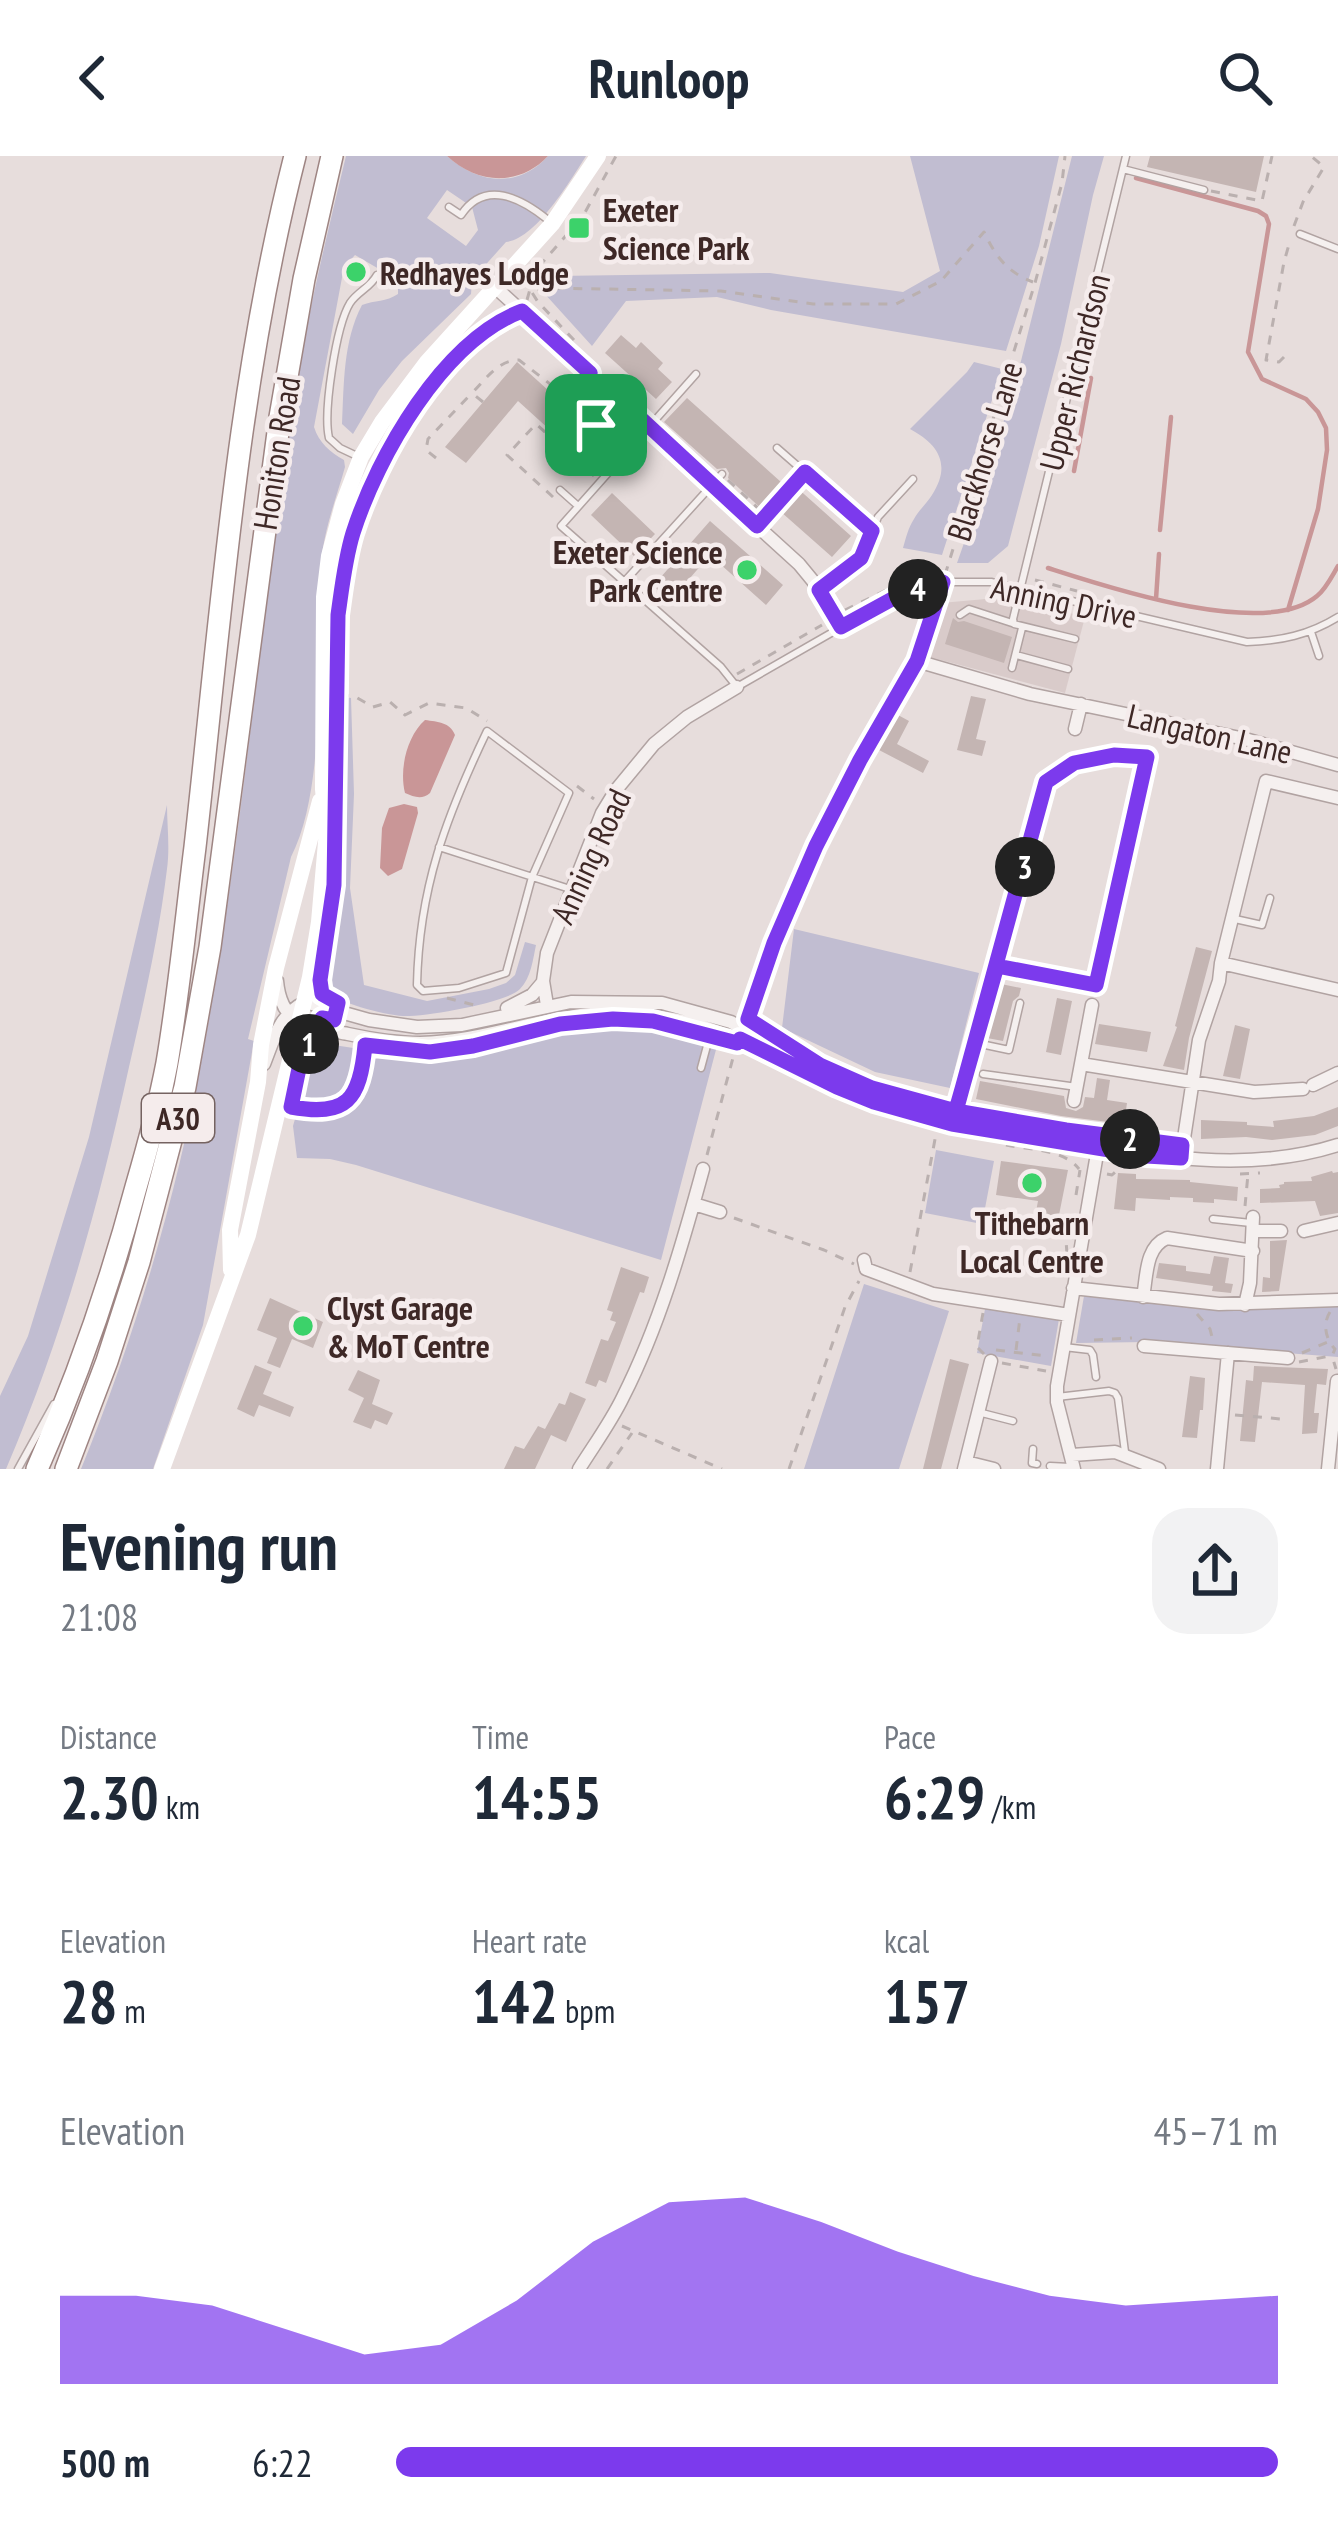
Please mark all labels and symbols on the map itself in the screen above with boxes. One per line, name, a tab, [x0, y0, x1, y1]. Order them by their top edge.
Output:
place label: Exeter Science Park	[603, 188, 750, 269]
marker: Exeter Science Park	[566, 215, 592, 241]
place label: Redhayes Lodge	[380, 251, 569, 294]
marker: Redhayes Lodge	[343, 259, 369, 285]
street label: Upper Richardson	[1029, 269, 1119, 475]
street label: Blackhorse Lane	[936, 356, 1032, 546]
street label: Honiton Road	[243, 373, 309, 533]
pin	[545, 374, 647, 476]
place label: Exeter Science Park Centre	[553, 530, 723, 611]
marker: Exeter Science Park Centre	[734, 557, 760, 583]
pin: 4	[888, 559, 948, 619]
street label: Anning Drive	[987, 565, 1141, 637]
street label: Langaton Lane	[1124, 693, 1296, 773]
street label: Anning Road	[540, 782, 640, 930]
pin: 3	[995, 837, 1055, 897]
pin: 1	[279, 1014, 339, 1074]
road number: A30	[142, 1094, 214, 1142]
pin: 2	[1100, 1109, 1160, 1169]
marker: Tithebarn Local Centre	[1019, 1170, 1045, 1196]
place label: Tithebarn Local Centre	[960, 1201, 1104, 1282]
place label: Clyst Garage & MoT Centre	[327, 1286, 490, 1367]
marker: Clyst Garage & MoT Centre	[290, 1313, 316, 1339]

